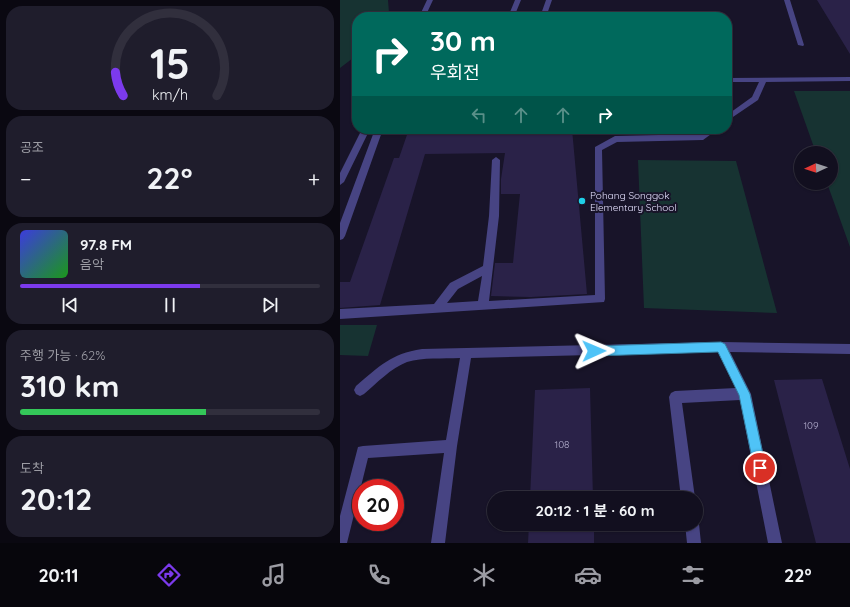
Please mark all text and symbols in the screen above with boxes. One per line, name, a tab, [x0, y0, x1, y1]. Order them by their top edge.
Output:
text: 30 m	[430, 23, 496, 58]
icon: right	[364, 28, 416, 80]
text: 15	[150, 37, 190, 89]
text: 우회전	[430, 61, 480, 84]
text: km/h	[152, 86, 188, 104]
icon: left	[468, 104, 490, 126]
icon: ahead	[510, 104, 532, 126]
icon: ahead	[552, 104, 574, 126]
icon: right	[594, 104, 616, 126]
text: 공조	[20, 139, 44, 155]
north arrow	[794, 146, 838, 190]
map controls	[794, 146, 838, 190]
text: 22°	[147, 159, 192, 197]
text: −	[20, 165, 31, 193]
text: +	[308, 165, 320, 193]
place label: Pohang Songgok Elementary School	[590, 189, 677, 214]
marker: Pohang Songgok Elementary School	[577, 196, 587, 206]
text: 97.8 FM	[80, 235, 132, 254]
text: 음악	[80, 256, 104, 272]
icon: previous	[59, 294, 81, 316]
icon: pause	[159, 294, 181, 316]
icon: next	[259, 294, 281, 316]
position arrow	[573, 330, 615, 372]
text: 주행 가능 · 62%	[20, 347, 105, 363]
text: 310 km	[20, 367, 119, 405]
house number: 109	[803, 419, 819, 432]
house number: 108	[554, 438, 570, 451]
pin	[743, 451, 777, 485]
icon: arrive	[749, 457, 771, 479]
text: 도착	[20, 460, 44, 476]
speed limit sign: 20	[352, 479, 404, 531]
text: 20:12	[20, 480, 92, 518]
text: 20:12 · 1 분 · 60 m	[535, 501, 655, 520]
icon: directions	[155, 561, 183, 589]
icon: music	[260, 561, 288, 589]
icon: phone	[365, 561, 393, 589]
icon: climate	[470, 561, 498, 589]
icon: car	[574, 561, 602, 589]
icon: filters	[679, 561, 707, 589]
text: 20:11	[38, 564, 79, 587]
text: 22°	[784, 564, 812, 587]

